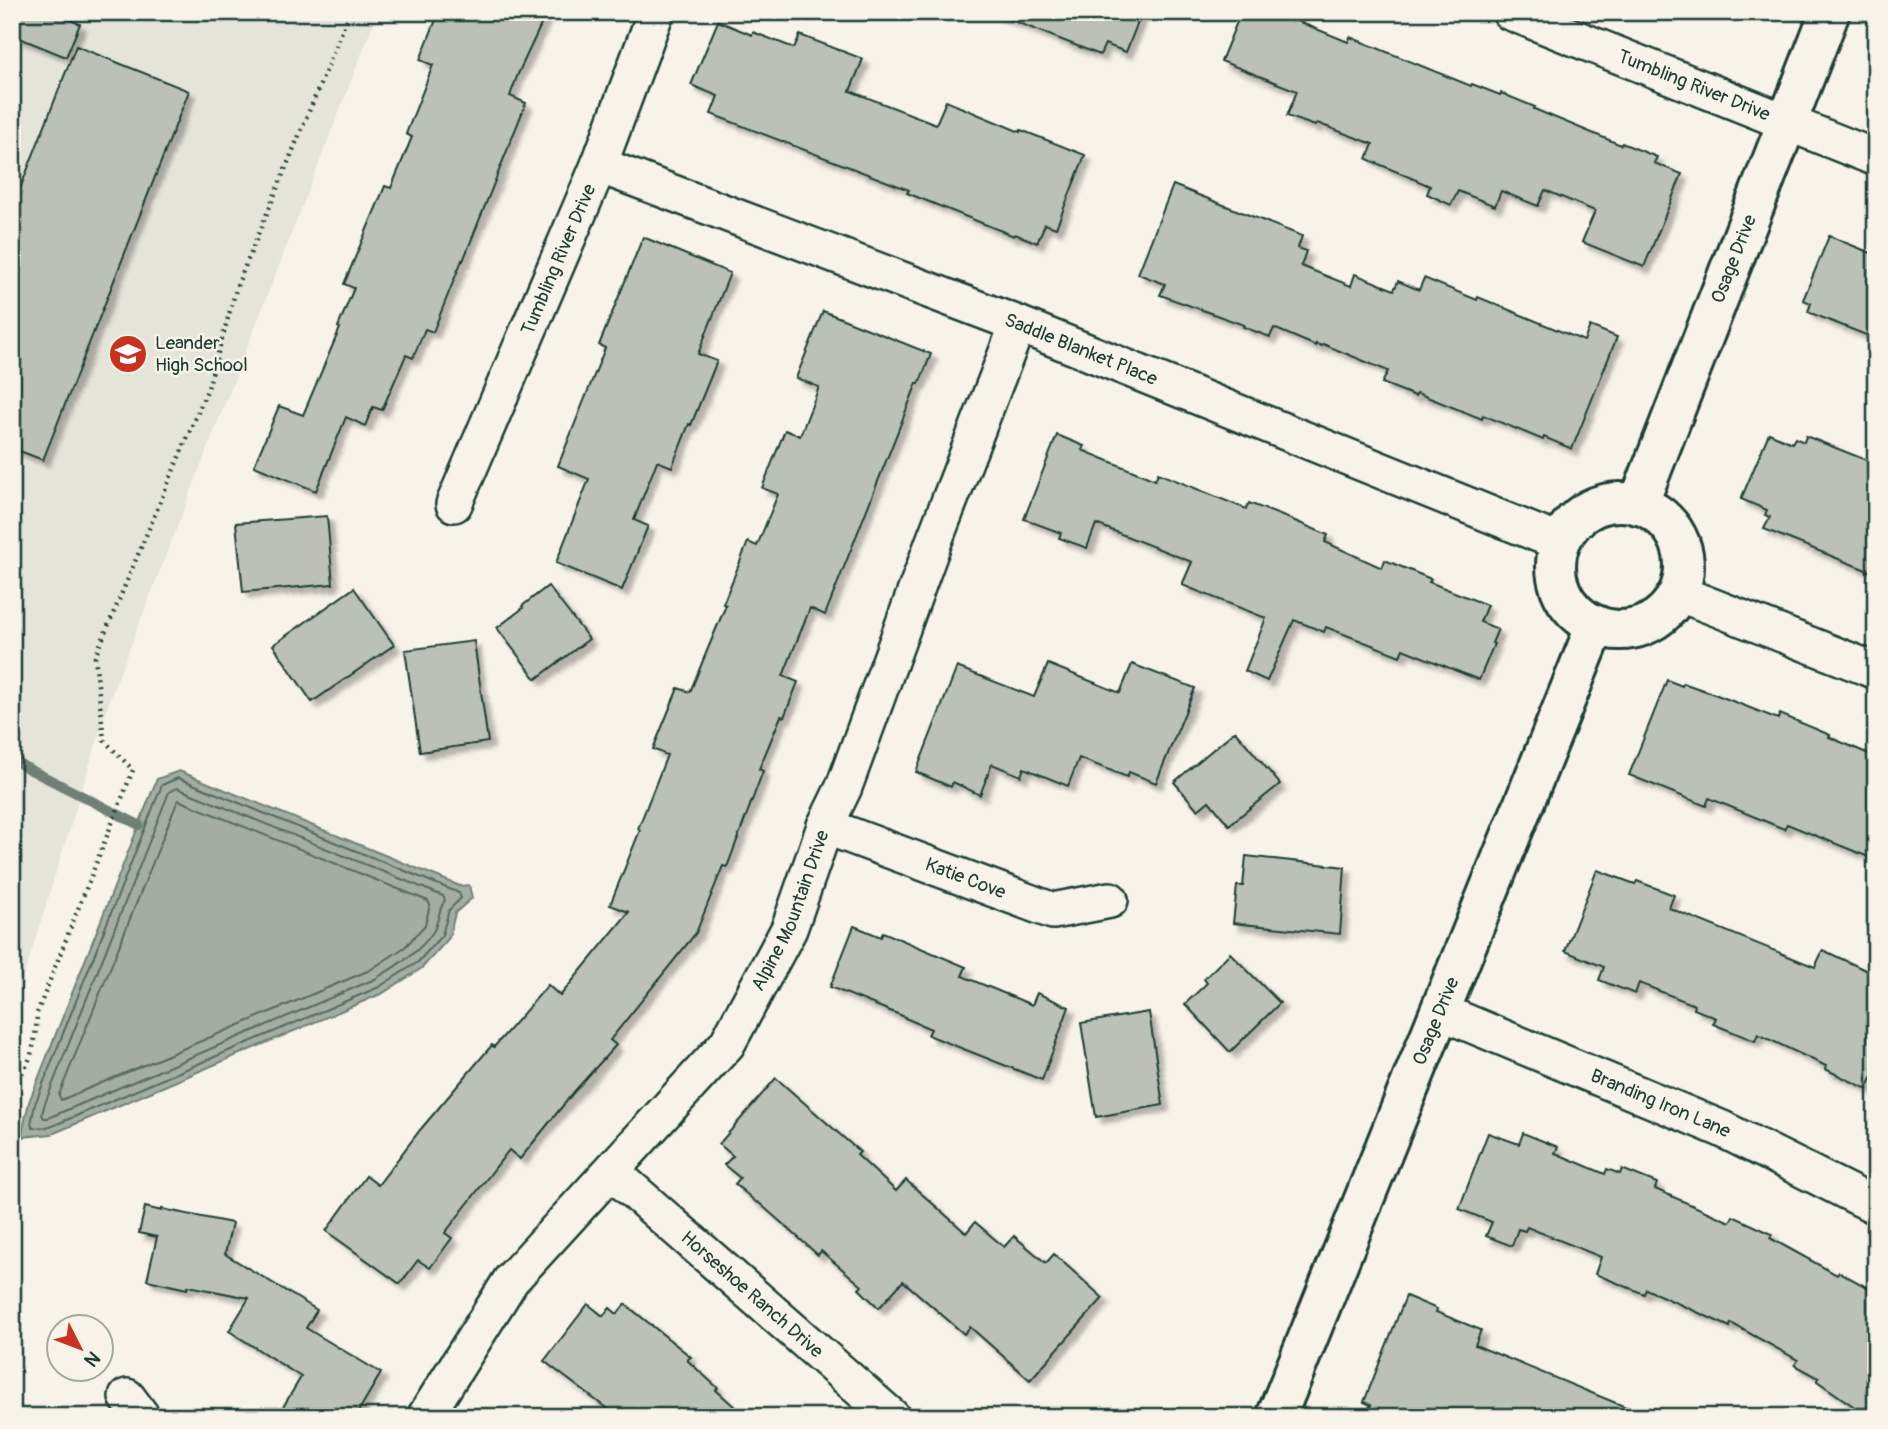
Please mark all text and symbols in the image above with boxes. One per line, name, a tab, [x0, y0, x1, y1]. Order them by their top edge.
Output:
street label: Tumbling River Drive	[1614, 44, 1774, 127]
street label: Tumbling River Drive	[516, 180, 602, 339]
street label: Osage Drive	[1706, 211, 1762, 307]
street label: Saddle Blanket Place	[1001, 308, 1162, 391]
place label: Leander High School	[155, 331, 248, 377]
school or university icon: Leander High School	[107, 333, 149, 375]
street label: Alpine Mountain Drive	[746, 826, 835, 995]
street label: Katie Cove	[922, 852, 1010, 905]
street label: Osage Drive	[1407, 973, 1465, 1069]
street label: Branding Iron Lane	[1587, 1064, 1735, 1144]
street label: Horseshoe Ranch Drive	[676, 1226, 829, 1364]
north arrow	[46, 1314, 116, 1384]
text: N	[79, 1346, 105, 1372]

